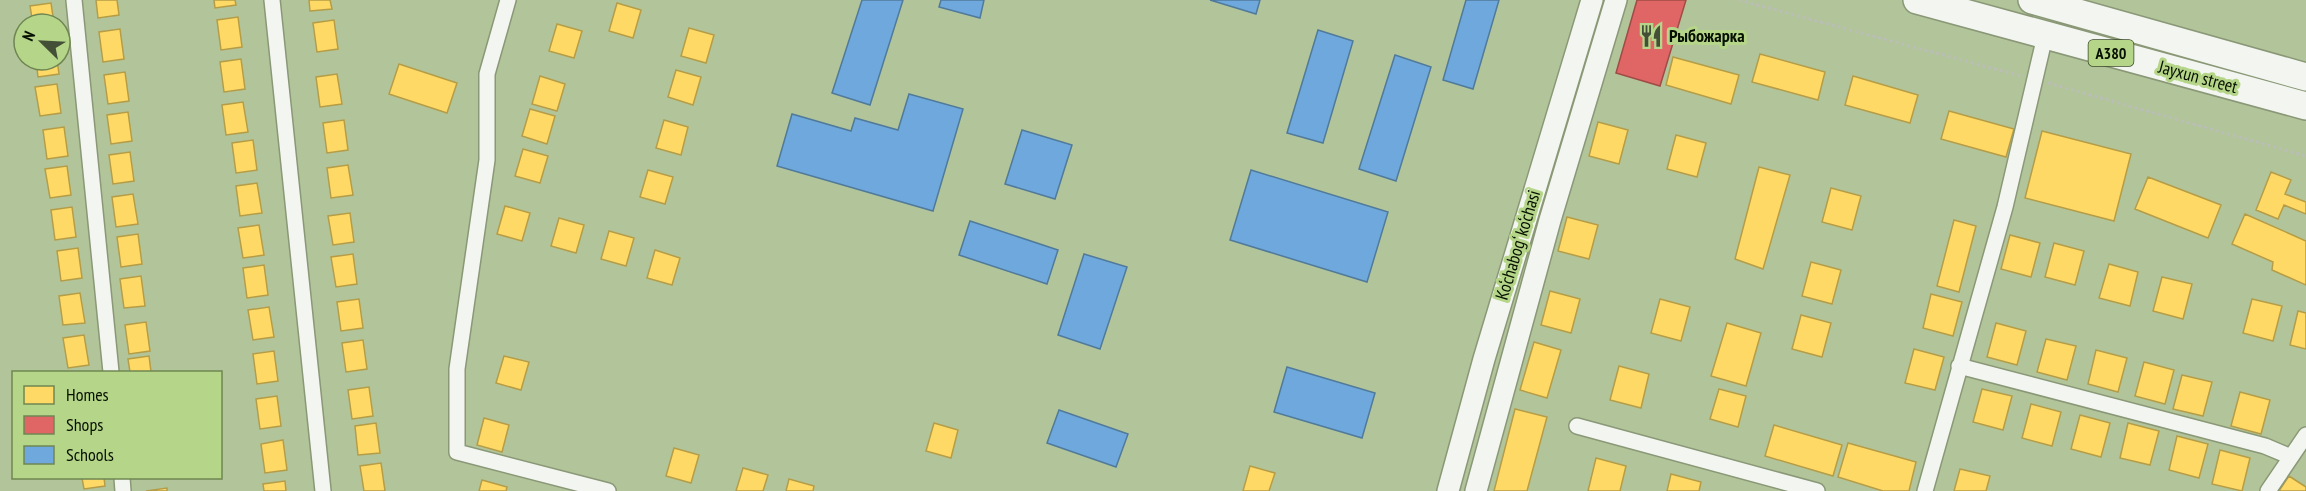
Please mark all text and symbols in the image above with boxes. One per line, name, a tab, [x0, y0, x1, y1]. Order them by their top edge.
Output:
north arrow	[12, 12, 72, 72]
restaurant icon: Рыбожарка	[1638, 23, 1664, 49]
place label: Рыбожарка	[1669, 24, 1745, 47]
text: N	[17, 28, 39, 44]
road number: A380	[2088, 40, 2134, 66]
street label: Jayxun street	[2155, 55, 2240, 98]
street label: Ko‘chabog‘ ko‘chasi	[1490, 187, 1545, 303]
legend	[12, 371, 222, 479]
text: Homes	[66, 383, 109, 406]
text: Shops	[66, 413, 103, 436]
text: Schools	[66, 443, 114, 466]

